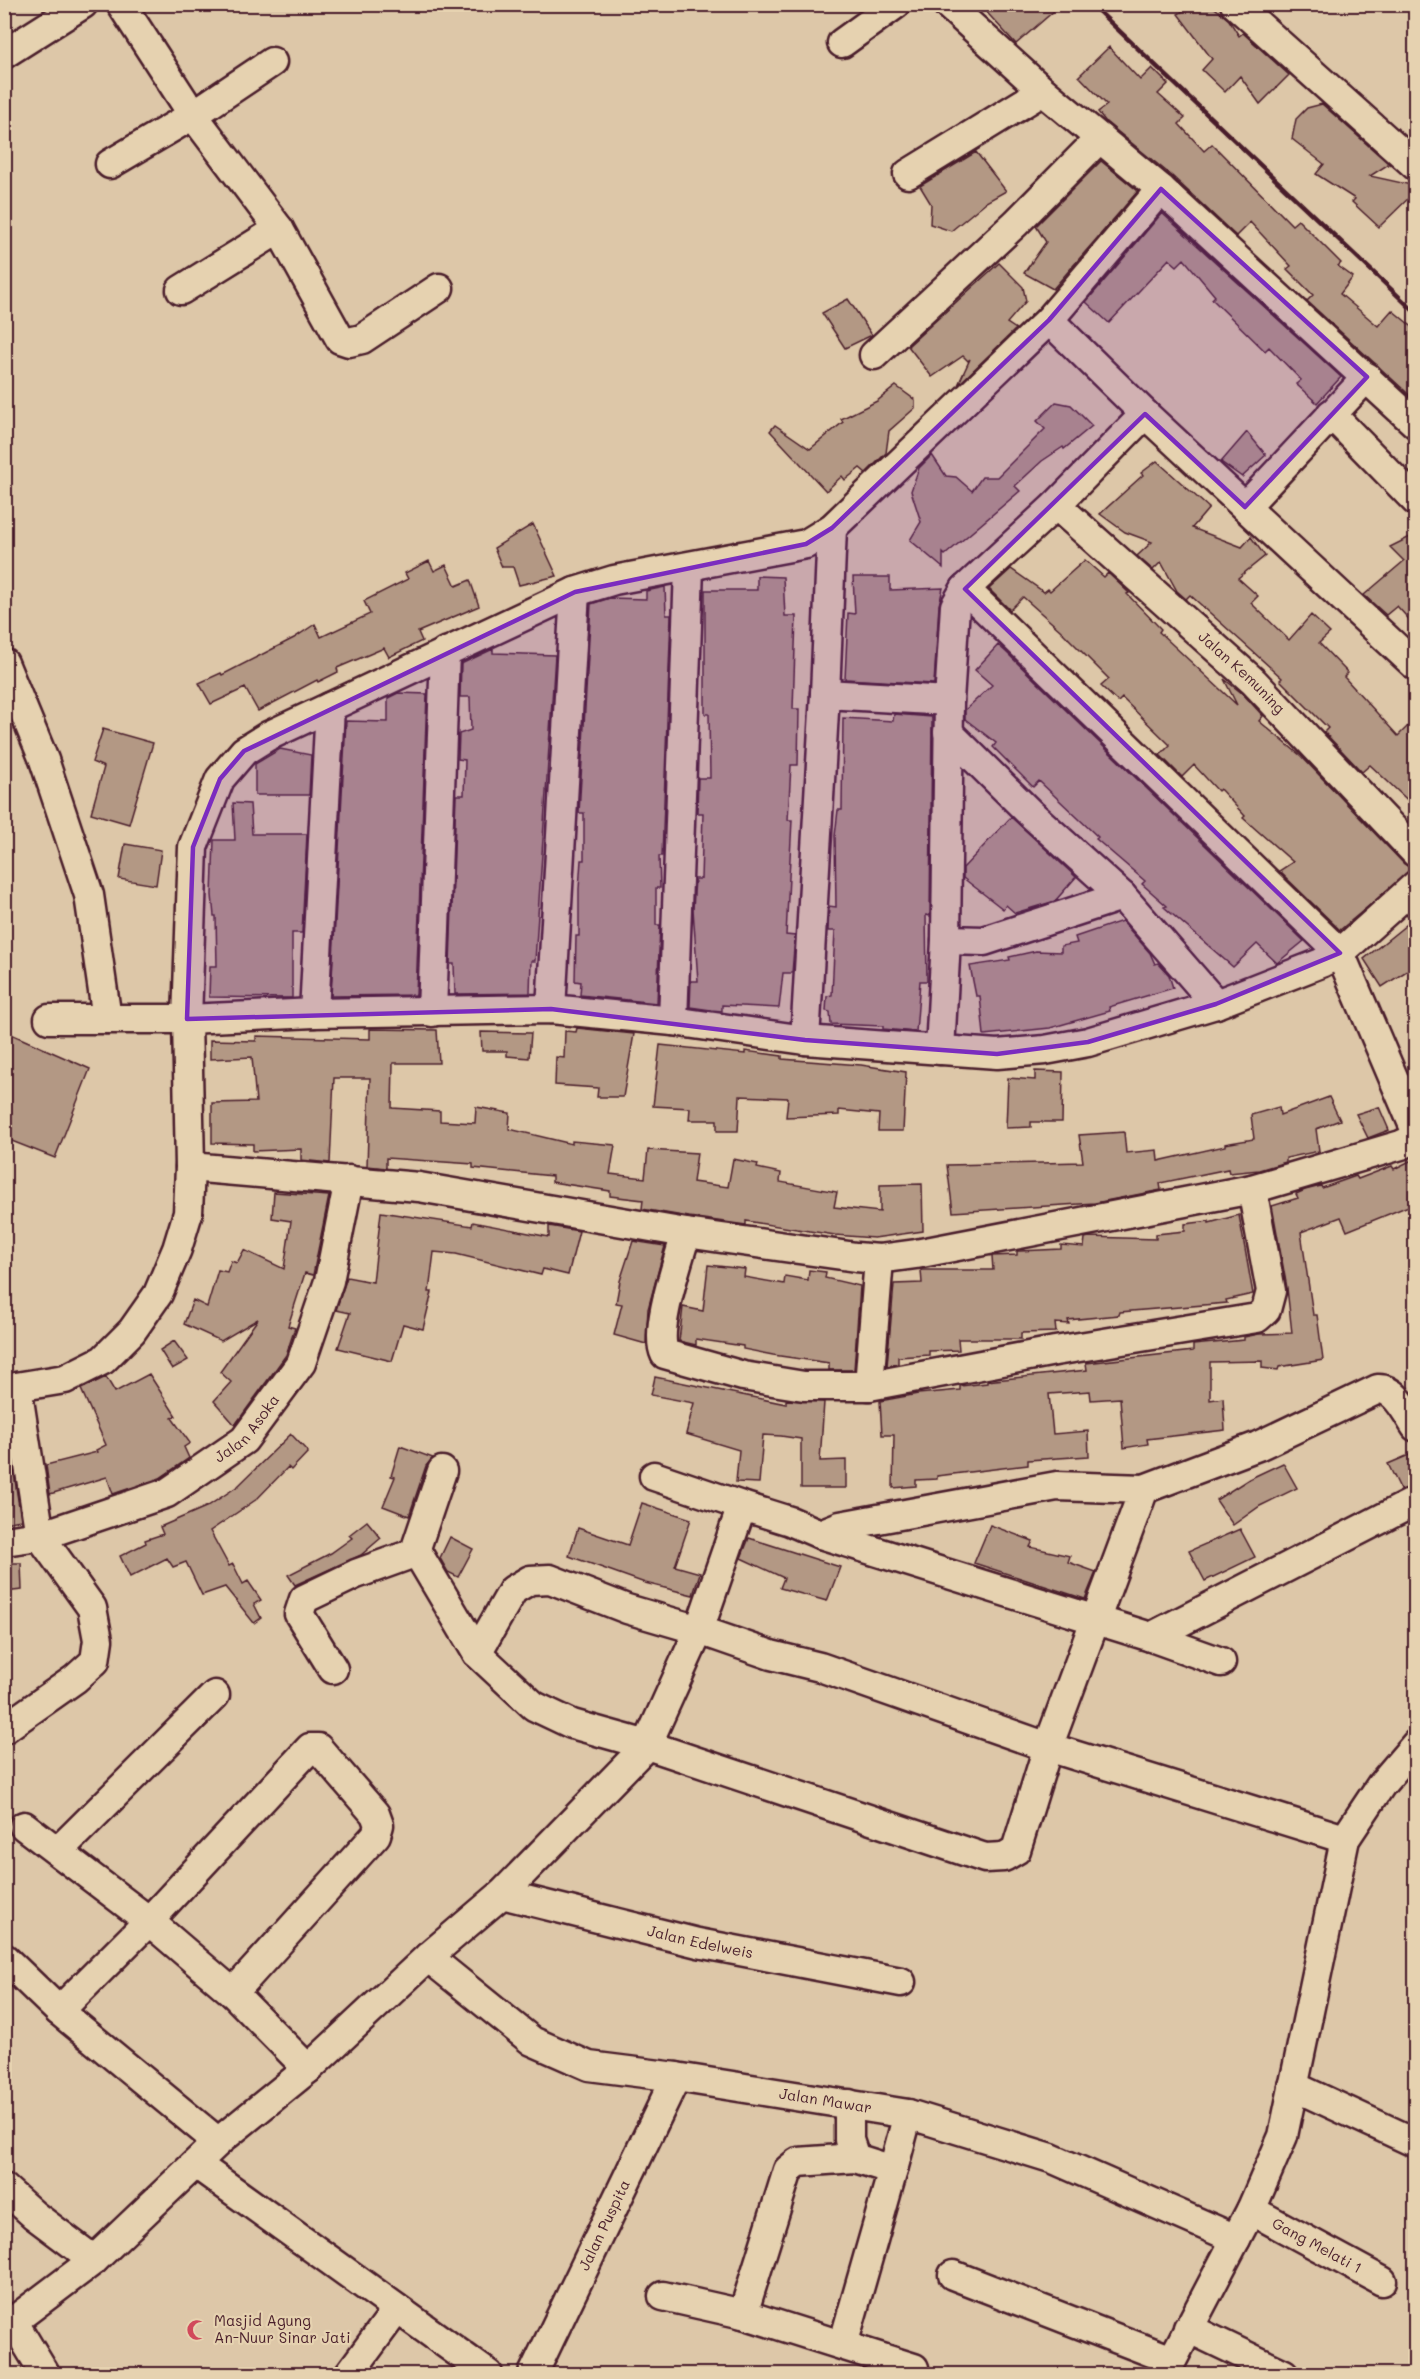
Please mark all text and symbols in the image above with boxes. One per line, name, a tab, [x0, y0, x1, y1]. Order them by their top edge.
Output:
street label: Jalan Kemuning	[1194, 626, 1290, 718]
street label: Jalan Asoka	[210, 1390, 283, 1467]
street label: Jalan Edelweis	[645, 1920, 755, 1962]
street label: Jalan Mawar	[778, 2083, 873, 2117]
street label: Jalan Puspita	[573, 2176, 634, 2274]
street label: Gang Melati 1	[1269, 2212, 1366, 2277]
place label: Masjid Agung An-Nuur Sinar Jati	[214, 2310, 351, 2347]
mosque icon: Masjid Agung An-Nuur Sinar Jati	[185, 2318, 209, 2342]

